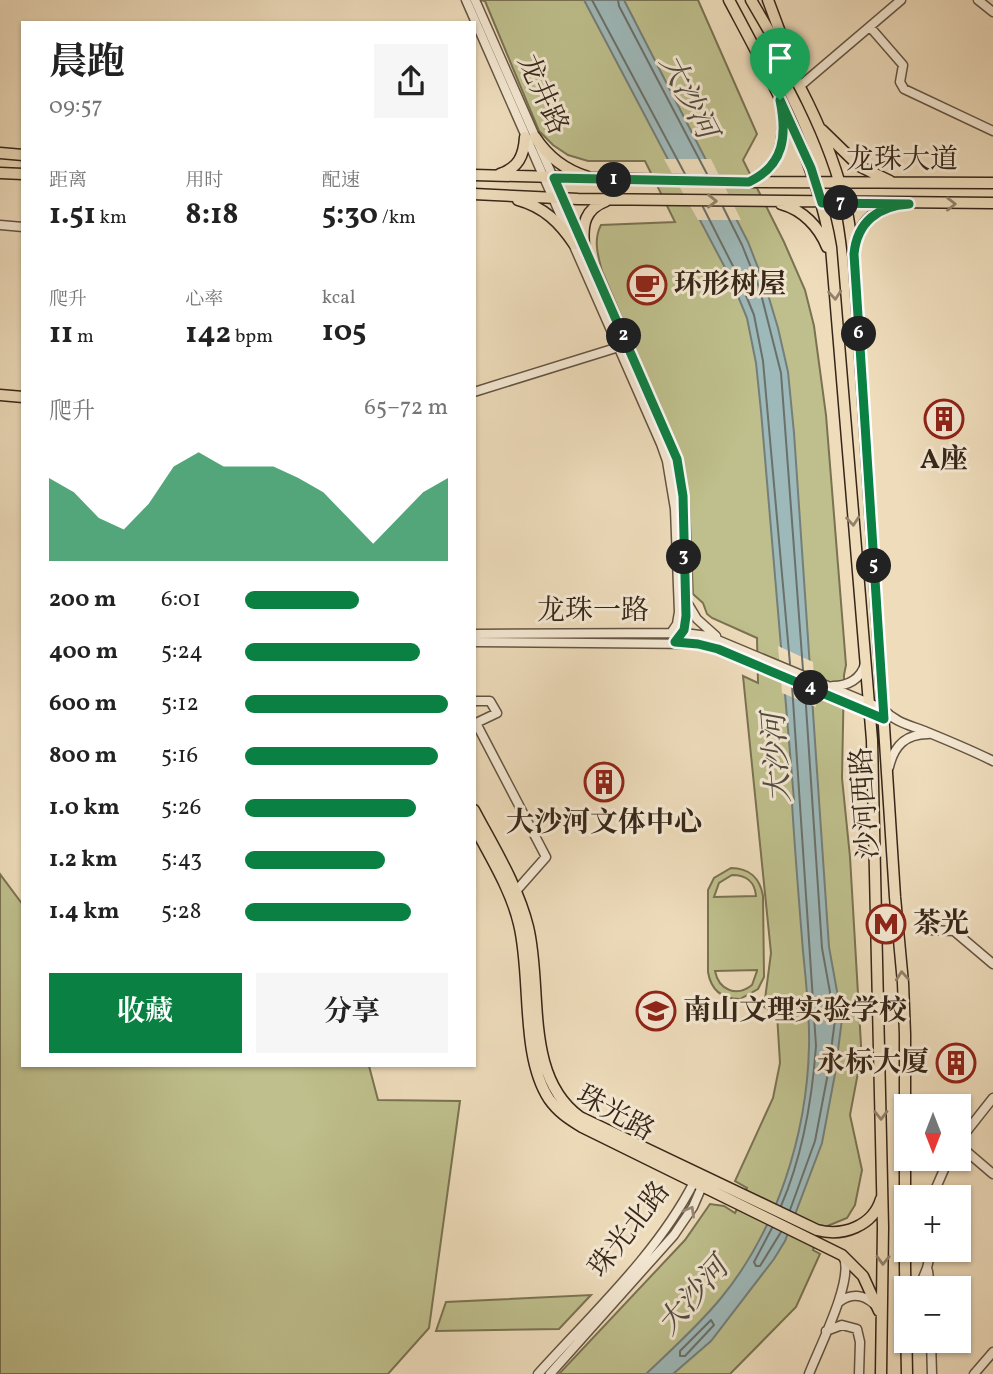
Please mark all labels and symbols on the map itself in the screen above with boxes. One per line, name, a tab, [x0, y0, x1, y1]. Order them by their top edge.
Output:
pin	[750, 28, 810, 100]
water label: 大沙河	[648, 47, 728, 151]
street label: 龙井路	[507, 49, 577, 141]
street label: 龙珠大道	[846, 141, 958, 180]
pin: 1	[596, 162, 632, 198]
pin: 7	[824, 186, 858, 220]
one-way arrow	[707, 193, 718, 209]
one-way arrow	[946, 196, 957, 212]
cafe icon: 环形树屋	[626, 264, 668, 306]
place label: 环形树屋	[674, 266, 786, 305]
one-way arrow	[827, 289, 842, 300]
pin: 6	[842, 316, 876, 352]
pin: 2	[606, 318, 642, 354]
building icon: A座	[923, 398, 965, 440]
place label: A座	[920, 441, 968, 480]
one-way arrow	[845, 516, 860, 527]
pin: 3	[666, 540, 702, 574]
pin: 5	[856, 548, 892, 584]
street label: 龙珠一路	[537, 592, 649, 631]
pin: 4	[794, 670, 828, 706]
water label: 大沙河	[754, 707, 802, 804]
street label: 沙河西路	[843, 746, 889, 860]
building icon: 大沙河文体中心	[583, 761, 625, 803]
place label: 大沙河文体中心	[506, 804, 702, 843]
metro station icon: 茶光	[865, 903, 907, 945]
place label: 茶光	[913, 905, 969, 944]
one-way arrow	[895, 971, 910, 982]
school or university icon: 南山文理实验学校	[635, 990, 677, 1032]
place label: 南山文理实验学校	[683, 992, 907, 1031]
building icon: 永标大厦	[935, 1042, 977, 1084]
place label: 永标大厦	[817, 1044, 929, 1083]
street label: 珠光路	[569, 1077, 661, 1151]
north arrow	[894, 1094, 971, 1171]
one-way arrow	[873, 1110, 888, 1121]
street label: 珠光北路	[580, 1174, 680, 1286]
one-way arrow	[682, 1205, 695, 1218]
water label: 大沙河	[649, 1245, 743, 1345]
one-way arrow	[875, 1255, 890, 1266]

